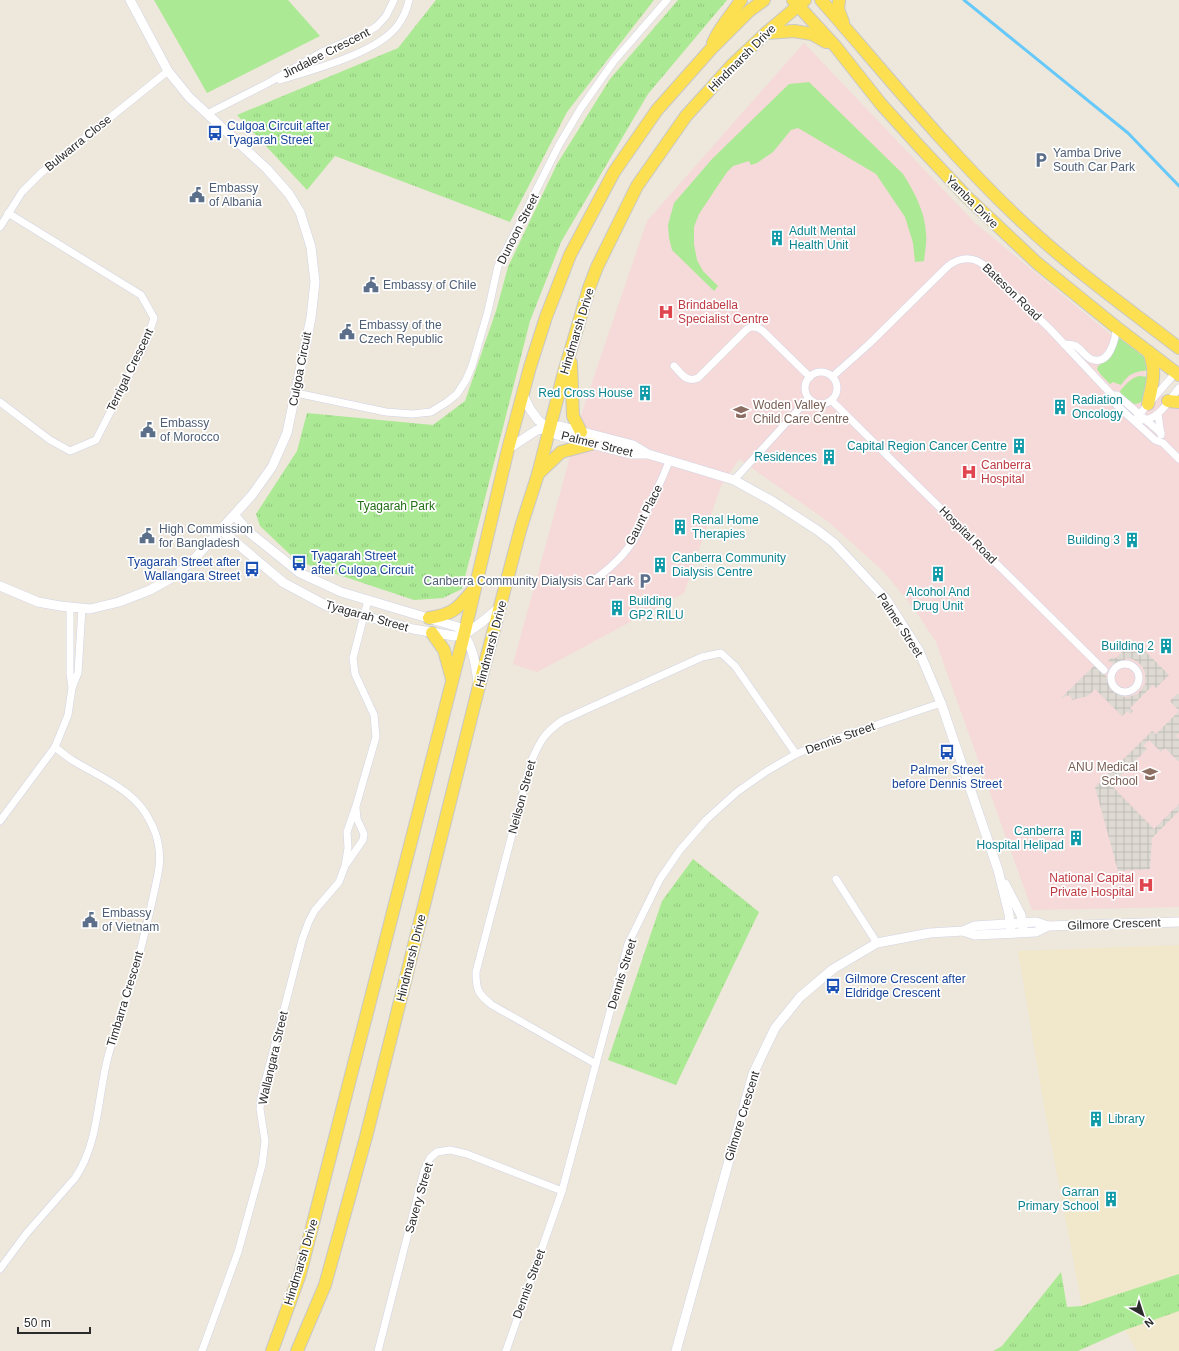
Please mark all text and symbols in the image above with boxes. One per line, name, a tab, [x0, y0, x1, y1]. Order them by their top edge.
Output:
street label: Hindmarsh Drive	[705, 21, 779, 95]
street label: Jindalee Crescent	[280, 25, 373, 81]
street label: Bulwarra Close	[42, 112, 114, 174]
place label: Culgoa Circuit after Tyagarah Street	[227, 119, 330, 147]
bus stop icon: Culgoa Circuit after Tyagarah Street	[206, 124, 224, 142]
place label: Yamba Drive South Car Park	[1053, 146, 1136, 174]
parking icon: Yamba Drive South Car Park	[1032, 151, 1050, 169]
street label: Yamba Drive	[943, 173, 1001, 231]
place label: Embassy of Albania	[209, 181, 262, 209]
public building icon: Embassy of Albania	[188, 186, 206, 204]
street label: Dunoon Street	[494, 191, 542, 267]
place label: Adult Mental Health Unit	[789, 224, 856, 252]
building icon: Adult Mental Health Unit	[768, 229, 786, 247]
street label: Bateson Road	[980, 261, 1044, 323]
public building icon: Embassy of Chile	[362, 276, 380, 294]
place label: Embassy of Chile	[383, 278, 477, 292]
street label: Hindmarsh Drive	[557, 286, 597, 376]
place label: Brindabella Specialist Centre	[678, 298, 769, 326]
hospital icon: Brindabella Specialist Centre	[657, 303, 675, 321]
place label: Embassy of the Czech Republic	[359, 318, 443, 346]
public building icon: Embassy of the Czech Republic	[338, 323, 356, 341]
street label: Terrigal Crescent	[104, 326, 156, 414]
street label: Culgoa Circuit	[286, 330, 314, 407]
building icon: Red Cross House	[636, 384, 654, 402]
place label: Red Cross House	[538, 386, 633, 400]
place label: Radiation Oncology	[1072, 393, 1123, 421]
place label: Woden Valley Child Care Centre	[753, 398, 849, 426]
building icon: Radiation Oncology	[1051, 398, 1069, 416]
school or university icon: Woden Valley Child Care Centre	[732, 403, 750, 421]
place label: Embassy of Morocco	[160, 416, 220, 444]
public building icon: Embassy of Morocco	[139, 421, 157, 439]
street label: Palmer Street	[560, 428, 635, 460]
building icon: Capital Region Cancer Centre	[1010, 437, 1028, 455]
place label: Capital Region Cancer Centre	[847, 439, 1007, 453]
building icon: Residences	[820, 448, 838, 466]
place label: Residences	[754, 450, 817, 464]
place label: Canberra Hospital	[981, 458, 1031, 486]
hospital icon: Canberra Hospital	[960, 463, 978, 481]
street label: Gaunt Place	[623, 482, 665, 548]
park label: Tyagarah Park	[357, 499, 436, 513]
street label: Hospital Road	[936, 503, 1000, 567]
place label: Renal Home Therapies	[692, 513, 759, 541]
building icon: Renal Home Therapies	[671, 518, 689, 536]
place label: High Commission for Bangladesh	[159, 522, 253, 550]
public building icon: High Commission for Bangladesh	[138, 527, 156, 545]
building icon: Building 3	[1123, 531, 1141, 549]
place label: Building 3	[1067, 533, 1120, 547]
place label: Tyagarah Street after Culgoa Circuit	[311, 549, 414, 577]
place label: Canberra Community Dialysis Centre	[672, 551, 786, 579]
bus stop icon: Tyagarah Street after Culgoa Circuit	[290, 554, 308, 572]
place label: Tyagarah Street after Wallangara Street	[127, 555, 241, 583]
building icon: Canberra Community Dialysis Centre	[651, 556, 669, 574]
bus stop icon: Tyagarah Street after Wallangara Street	[243, 560, 261, 578]
building icon: Alcohol And Drug Unit	[929, 565, 947, 583]
parking icon: Canberra Community Dialysis Car Park	[636, 572, 654, 590]
place label: Canberra Community Dialysis Car Park	[424, 574, 634, 588]
place label: Alcohol And Drug Unit	[906, 585, 970, 613]
street label: Palmer Street	[874, 590, 926, 660]
place label: Building GP2 RILU	[629, 594, 684, 622]
street label: Tyagarah Street	[324, 598, 411, 635]
street label: Hindmarsh Drive	[473, 599, 509, 689]
building icon: Building GP2 RILU	[608, 599, 626, 617]
building icon: Building 2	[1157, 637, 1175, 655]
place label: Building 2	[1101, 639, 1154, 653]
street label: Dennis Street	[803, 719, 877, 757]
bus stop icon: Palmer Street before Dennis Street	[938, 743, 956, 761]
street label: Neilson Street	[505, 758, 539, 835]
place label: ANU Medical School	[1068, 760, 1138, 788]
place label: Palmer Street before Dennis Street	[892, 763, 1003, 791]
school or university icon: ANU Medical School	[1141, 765, 1159, 783]
place label: Canberra Hospital Helipad	[977, 824, 1064, 852]
building icon: Canberra Hospital Helipad	[1067, 829, 1085, 847]
place label: National Capital Private Hospital	[1049, 871, 1134, 899]
hospital icon: National Capital Private Hospital	[1137, 876, 1155, 894]
place label: Embassy of Vietnam	[102, 906, 159, 934]
public building icon: Embassy of Vietnam	[81, 911, 99, 929]
street label: Hindmarsh Drive	[393, 913, 429, 1003]
street label: Gilmore Crescent	[1067, 915, 1162, 933]
street label: Dennis Street	[605, 937, 640, 1011]
street label: Timbarra Crescent	[104, 949, 146, 1048]
place label: Gilmore Crescent after Eldridge Crescent	[845, 972, 966, 1000]
bus stop icon: Gilmore Crescent after Eldridge Crescent	[824, 977, 842, 995]
street label: Wallangara Street	[255, 1009, 291, 1106]
street label: Gilmore Crescent	[722, 1069, 763, 1163]
building icon: Library	[1087, 1110, 1105, 1128]
place label: Library	[1108, 1112, 1145, 1126]
street label: Savery Street	[402, 1160, 436, 1235]
place label: Garran Primary School	[1018, 1185, 1099, 1213]
building icon: Garran Primary School	[1102, 1190, 1120, 1208]
street label: Hindmarsh Drive	[281, 1217, 321, 1307]
street label: Dennis Street	[510, 1247, 548, 1321]
north arrow	[1123, 1295, 1163, 1335]
scale bar	[18, 1309, 90, 1335]
text: 50 m	[24, 1316, 51, 1330]
text: N	[1142, 1316, 1156, 1330]

